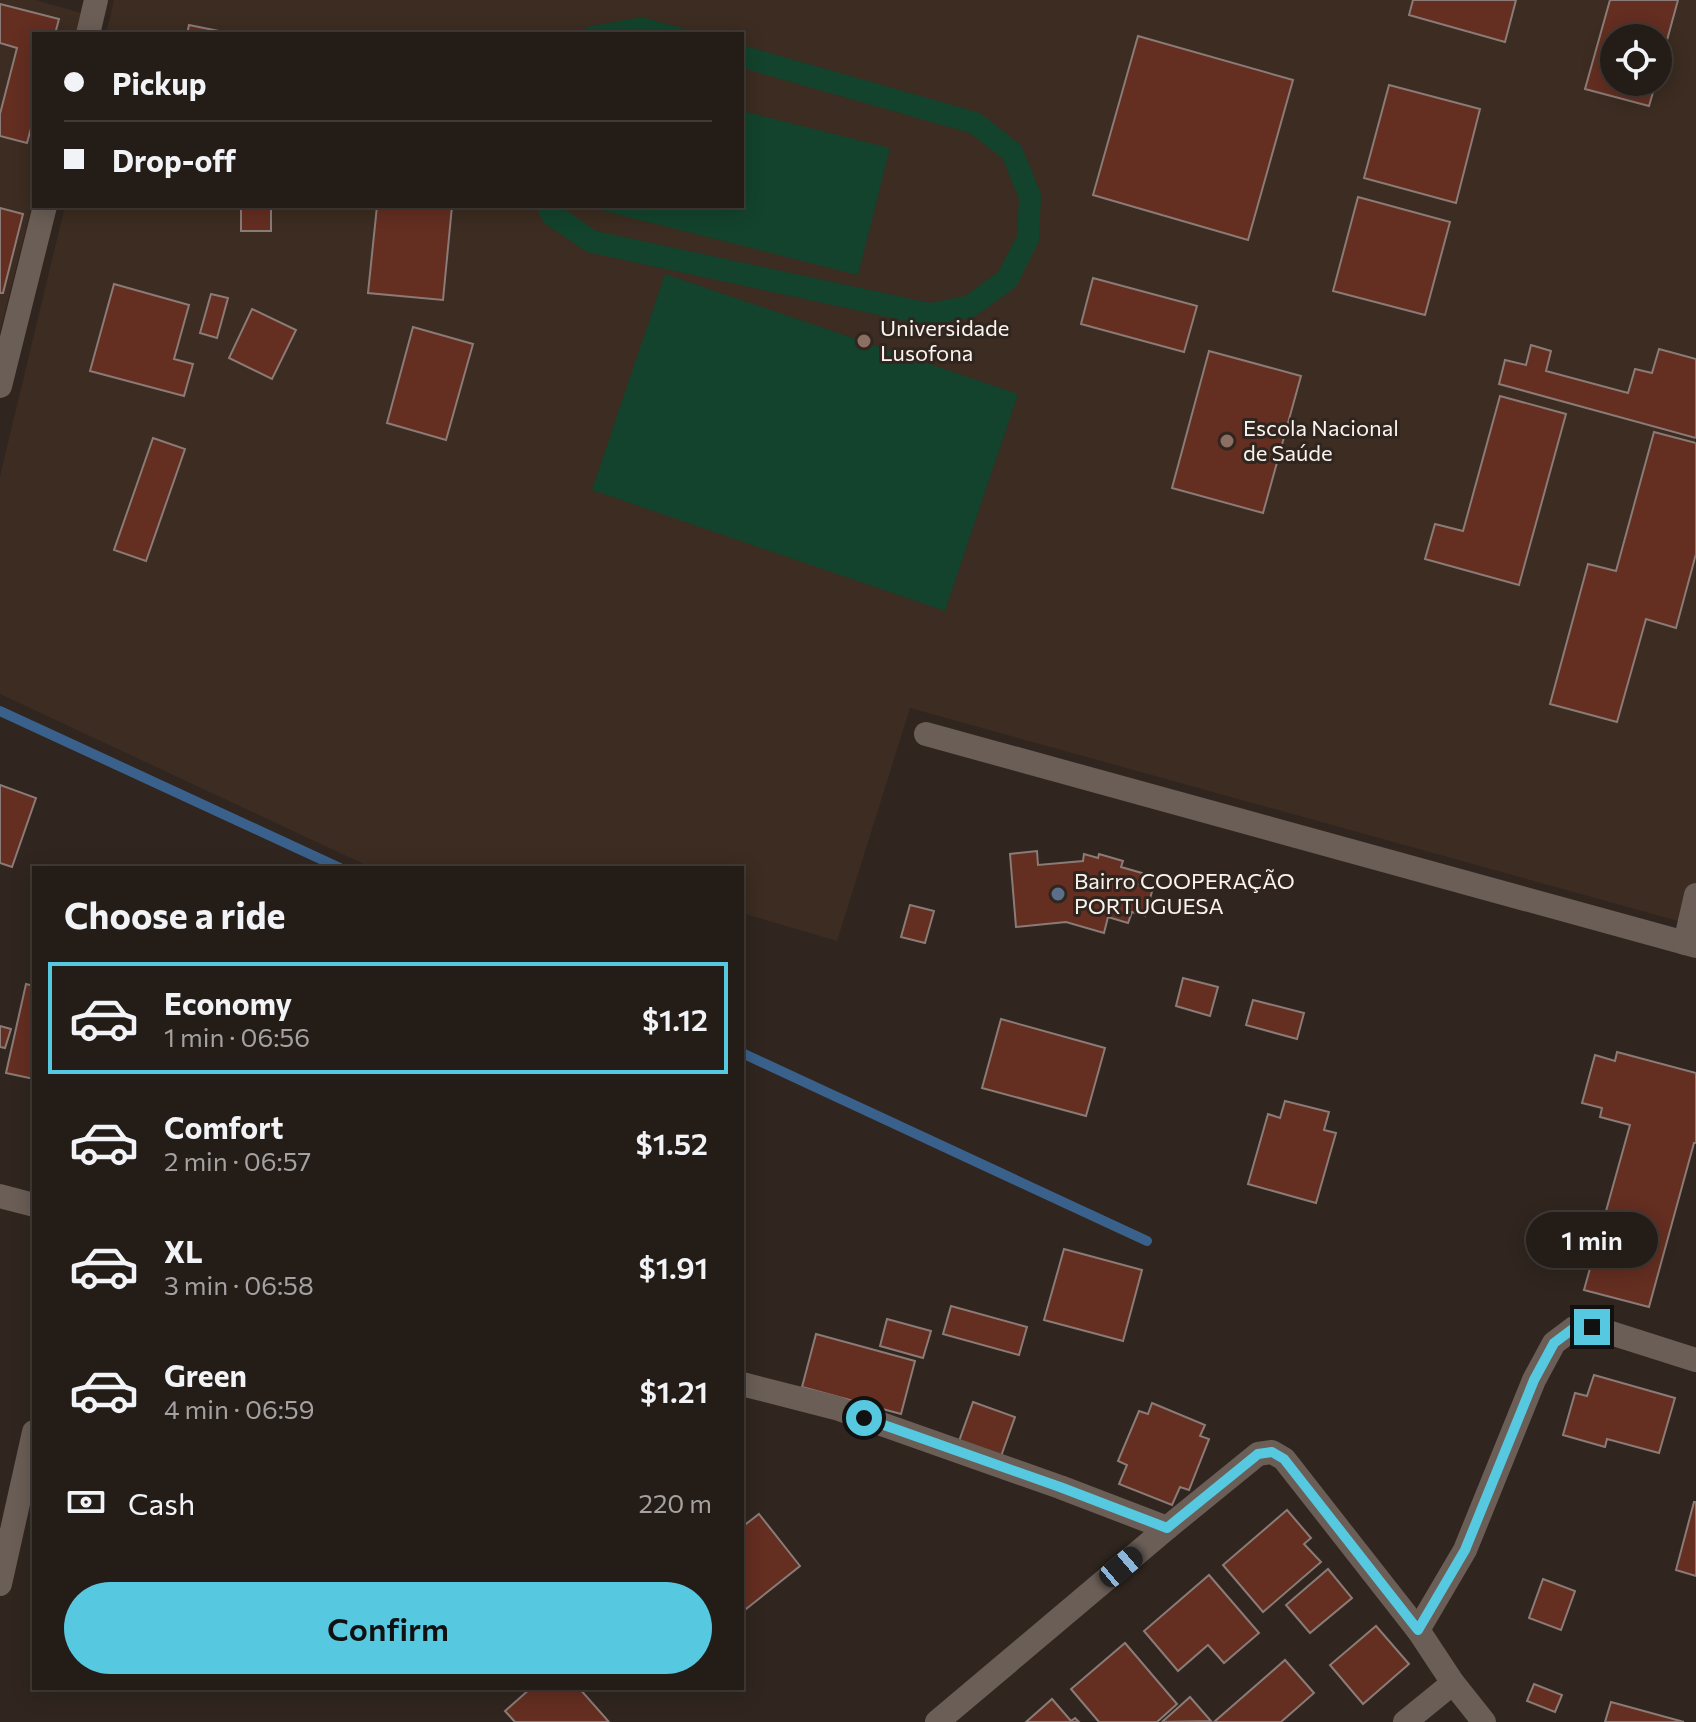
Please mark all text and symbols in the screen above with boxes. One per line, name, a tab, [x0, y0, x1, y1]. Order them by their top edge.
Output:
map controls	[1600, 24, 1672, 96]
button: locate	[1600, 24, 1672, 96]
text: Pickup	[112, 64, 206, 101]
text: Drop-off	[112, 141, 236, 178]
place label: Universidade Lusofona	[880, 314, 1009, 366]
marker: Universidade Lusofona	[855, 332, 873, 350]
place label: Escola Nacional de Saúde	[1243, 414, 1399, 466]
marker: Escola Nacional de Saúde	[1218, 432, 1236, 450]
place label: Bairro COOPERAÇÃO PORTUGUESA	[1074, 867, 1295, 919]
marker: Bairro COOPERAÇÃO PORTUGUESA	[1049, 885, 1067, 903]
text: Choose a ride	[64, 892, 285, 936]
icon: car	[68, 982, 140, 1054]
text: Economy	[164, 984, 292, 1021]
text: $1.12	[642, 1000, 708, 1037]
text: 1 min · 06:56	[164, 1021, 310, 1052]
icon: car	[68, 1106, 140, 1178]
text: Comfort	[164, 1108, 283, 1145]
text: $1.52	[636, 1124, 708, 1161]
text: 2 min · 06:57	[164, 1145, 311, 1176]
callout: 1 min	[1526, 1211, 1658, 1267]
text: 1 min	[1561, 1224, 1623, 1255]
icon: car	[68, 1230, 140, 1302]
text: XL	[164, 1232, 203, 1269]
text: $1.91	[639, 1248, 708, 1285]
text: 3 min · 06:58	[164, 1269, 314, 1300]
route end	[1574, 1309, 1610, 1345]
icon: car	[68, 1354, 140, 1426]
text: Green	[164, 1356, 247, 1393]
text: $1.21	[640, 1372, 708, 1409]
text: 4 min · 06:59	[164, 1393, 315, 1424]
route start	[846, 1400, 882, 1436]
icon: cash	[64, 1480, 108, 1524]
text: Cash	[128, 1484, 195, 1521]
text: 220 m	[639, 1487, 712, 1518]
car	[1095, 1542, 1147, 1592]
button: Confirm	[64, 1582, 712, 1674]

